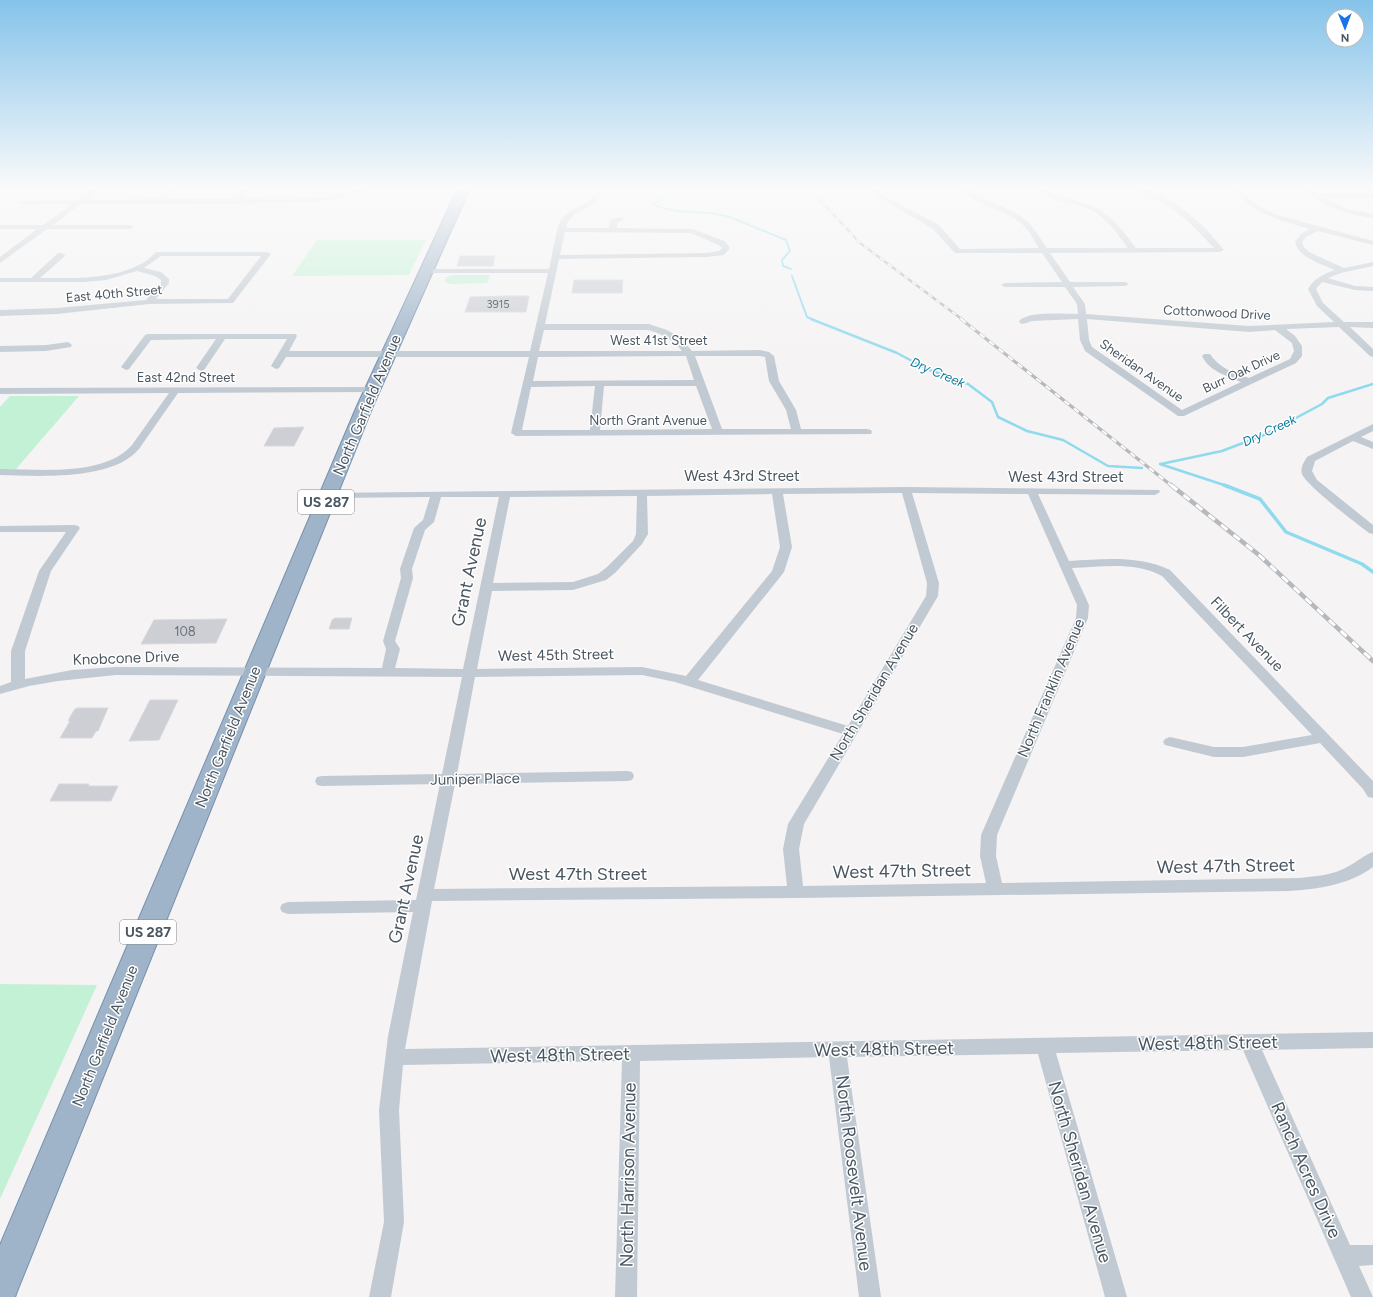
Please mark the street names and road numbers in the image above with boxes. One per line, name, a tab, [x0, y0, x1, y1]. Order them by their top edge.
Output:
street label: East 40th Street	[65, 282, 163, 305]
street label: Cottonwood Drive	[1163, 302, 1271, 323]
street label: North Garfield Avenue	[329, 332, 405, 478]
street label: West 41st Street	[610, 333, 708, 348]
street label: Sheridan Avenue	[1097, 336, 1186, 405]
street label: Burr Oak Drive	[1200, 347, 1282, 396]
street label: East 42nd Street	[137, 370, 235, 385]
street label: North Grant Avenue	[589, 413, 707, 428]
street label: West 43rd Street	[684, 467, 800, 485]
street label: West 43rd Street	[1008, 468, 1124, 486]
road number: US 287	[298, 490, 354, 514]
street label: Grant Avenue	[447, 515, 491, 629]
street label: Filbert Avenue	[1207, 593, 1287, 675]
street label: North Franklin Avenue	[1014, 616, 1088, 760]
street label: North Sheridan Avenue	[826, 620, 922, 764]
street label: West 45th Street	[498, 645, 614, 665]
street label: Knobcone Drive	[72, 647, 180, 669]
street label: North Garfield Avenue	[191, 664, 265, 810]
street label: Juniper Place	[430, 769, 520, 789]
street label: Grant Avenue	[384, 832, 428, 946]
street label: West 47th Street	[1157, 854, 1296, 878]
street label: West 47th Street	[833, 859, 972, 883]
street label: West 47th Street	[509, 863, 647, 885]
road number: US 287	[120, 920, 176, 944]
street label: North Garfield Avenue	[68, 963, 142, 1109]
street label: West 48th Street	[1138, 1031, 1278, 1055]
street label: West 48th Street	[814, 1037, 954, 1061]
street label: West 48th Street	[490, 1043, 630, 1067]
street label: North Roosevelt Avenue	[831, 1074, 877, 1272]
street label: North Sheridan Avenue	[1044, 1079, 1117, 1266]
street label: North Harrison Avenue	[615, 1082, 641, 1268]
street label: Ranch Acres Drive	[1266, 1098, 1346, 1242]

